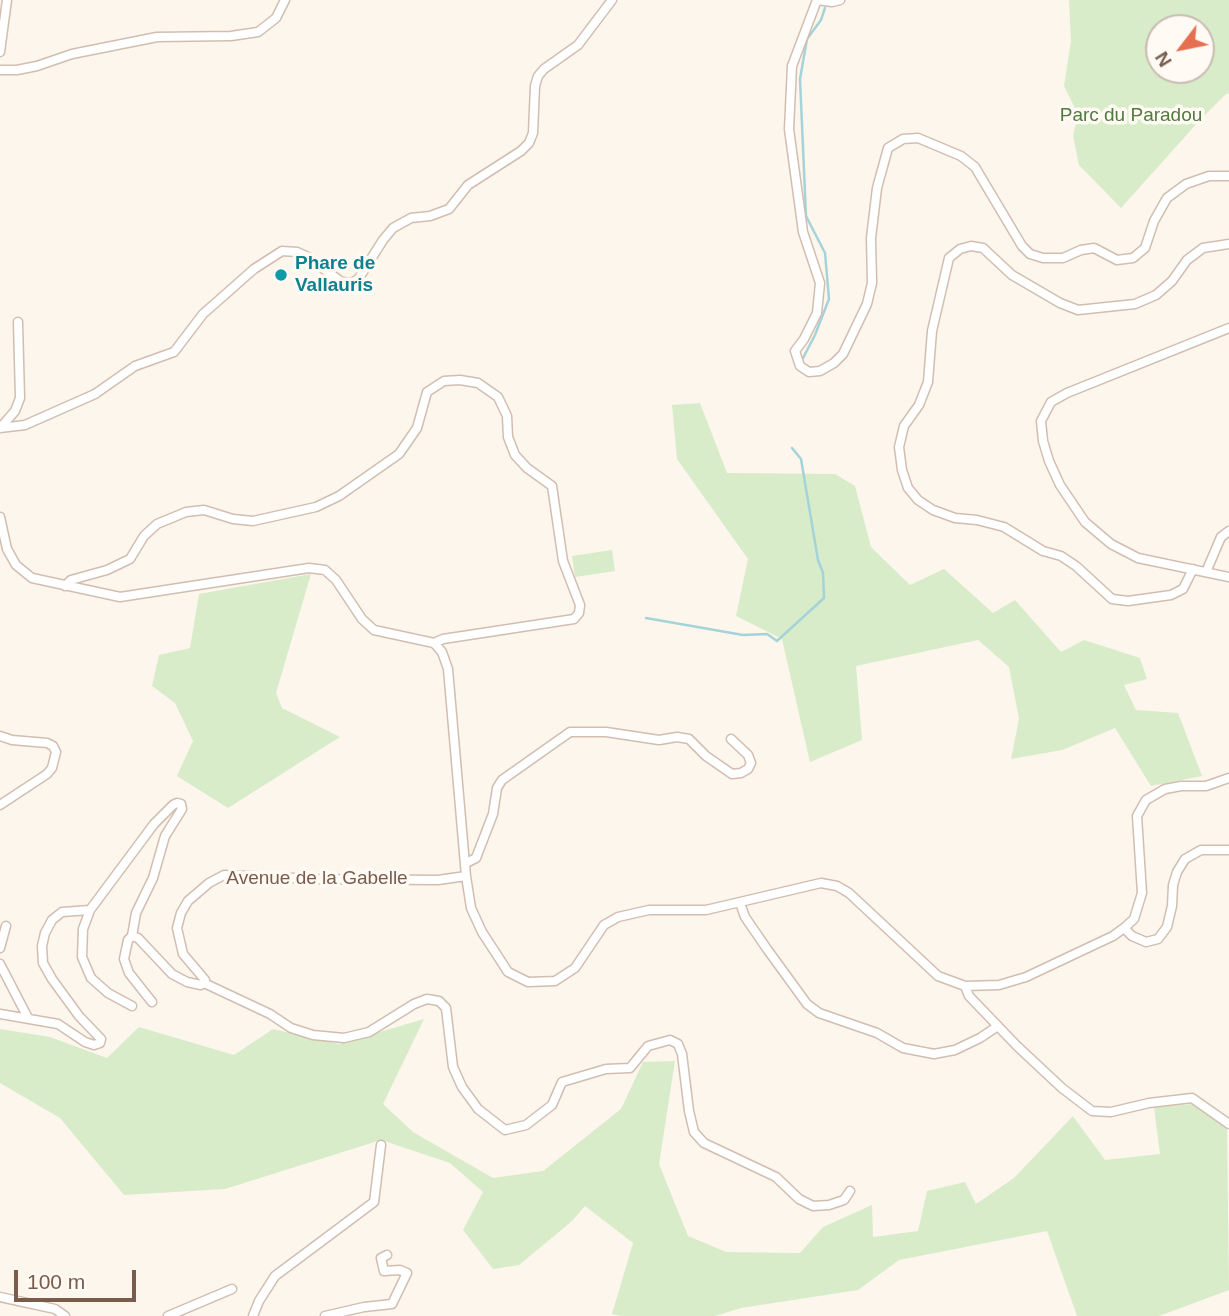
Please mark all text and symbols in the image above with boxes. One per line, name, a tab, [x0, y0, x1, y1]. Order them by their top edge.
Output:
north arrow	[1145, 14, 1215, 84]
text: N	[1151, 48, 1176, 71]
park label: Parc du Paradou	[1060, 105, 1202, 127]
place label: Phare de Vallauris	[295, 253, 375, 297]
marker: Phare de Vallauris	[273, 267, 289, 283]
street label: Avenue de la Gabelle	[226, 868, 408, 890]
scale bar	[18, 1256, 140, 1300]
text: 100 m	[27, 1270, 85, 1293]

